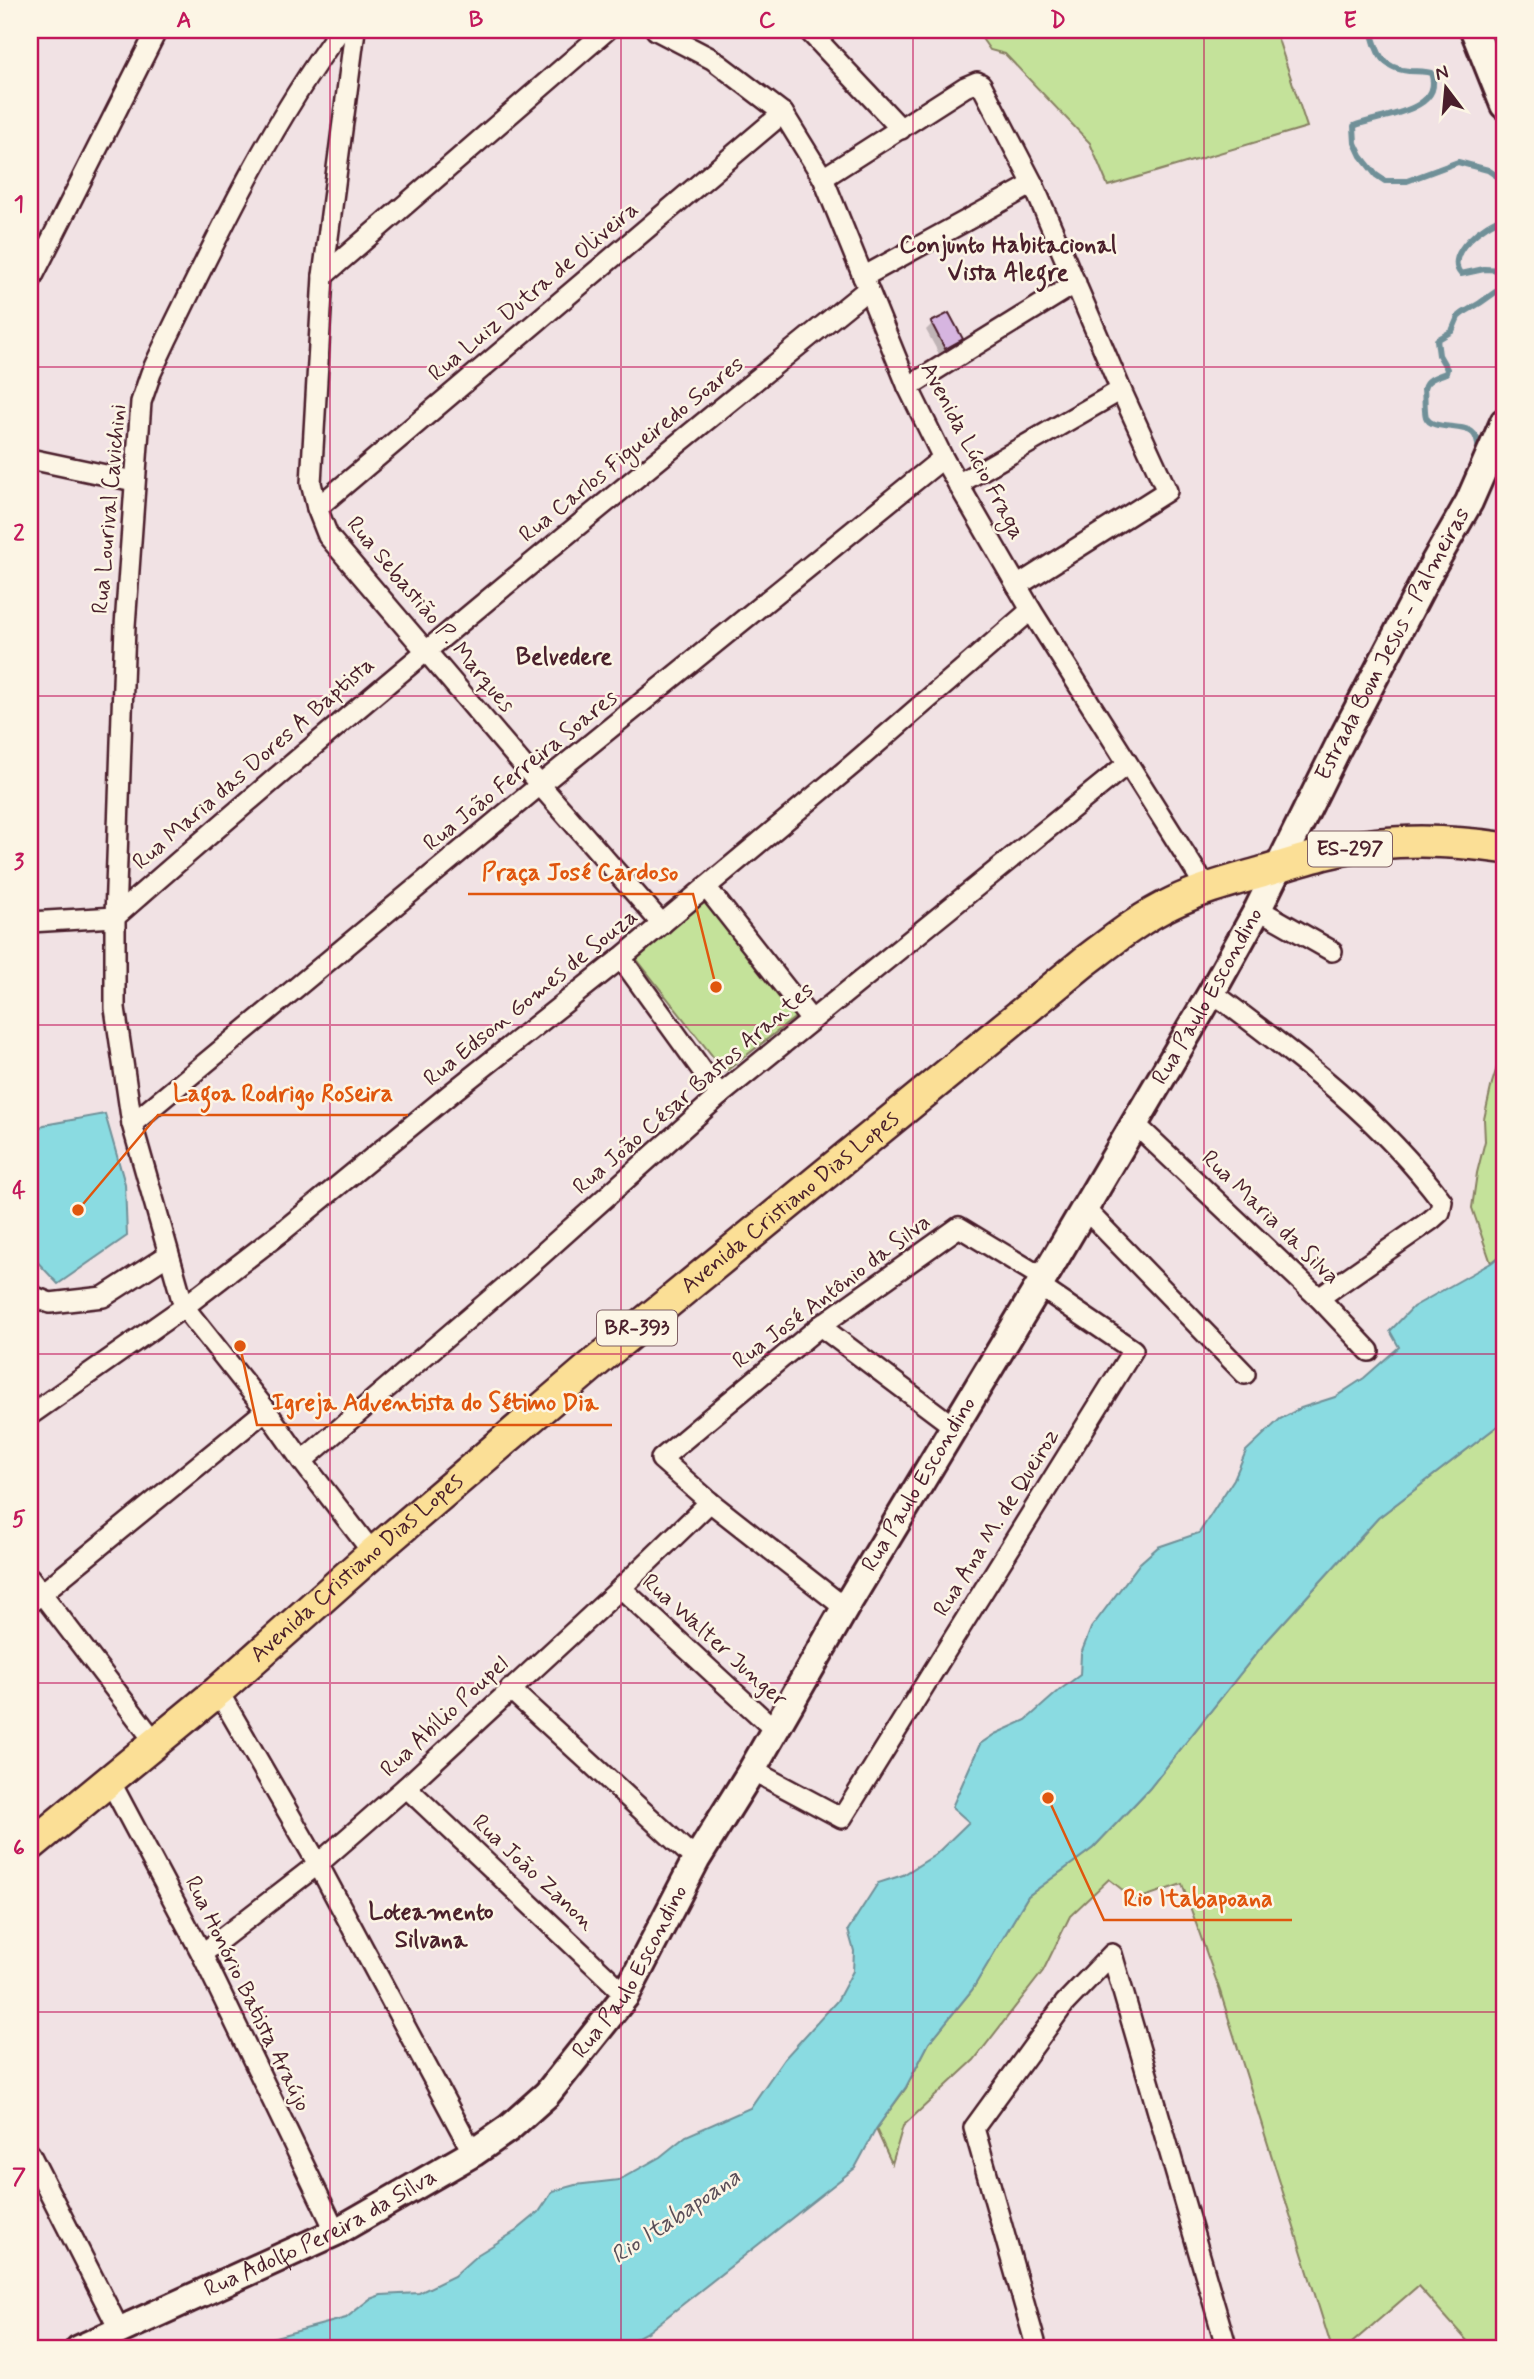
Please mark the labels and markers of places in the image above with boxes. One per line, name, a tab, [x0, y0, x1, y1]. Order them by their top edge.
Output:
callout: Praça José Cardoso	[468, 849, 693, 894]
callout: Lagoa Rodrigo Roseira	[158, 1070, 408, 1115]
callout: Igreja Adventista do Sétimo Dia	[257, 1380, 612, 1425]
callout: Rio Itabapoana	[1104, 1875, 1292, 1920]

